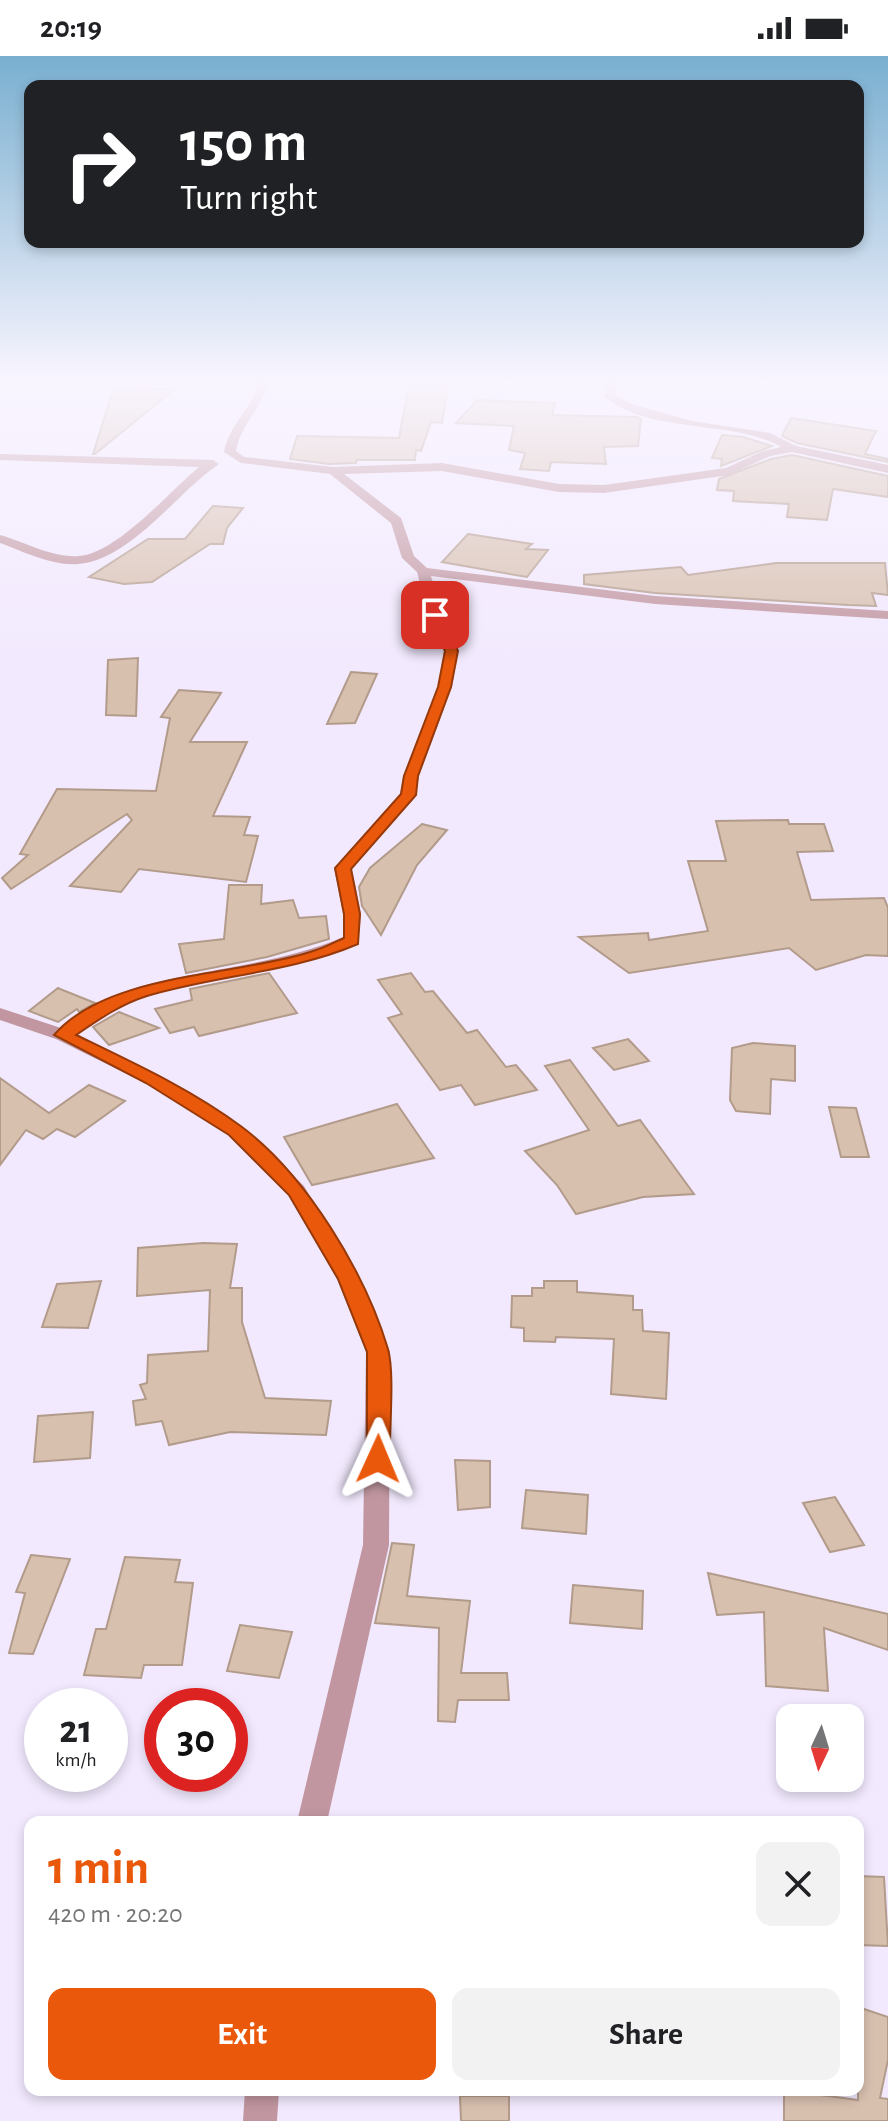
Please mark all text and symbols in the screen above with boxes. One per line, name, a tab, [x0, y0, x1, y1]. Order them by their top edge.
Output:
text: 20:19	[40, 13, 102, 43]
icon: right	[48, 112, 152, 216]
text: 150 m	[180, 115, 307, 171]
text: Turn right	[180, 180, 317, 216]
pin	[401, 581, 469, 649]
icon: arrive	[413, 593, 457, 637]
position arrow	[336, 1417, 420, 1501]
speed limit sign: 30	[144, 1688, 248, 1792]
north arrow	[776, 1704, 864, 1792]
map controls	[776, 1704, 864, 1792]
text: 21	[59, 1710, 93, 1750]
text: km/h	[55, 1750, 97, 1770]
button: close	[756, 1842, 840, 1926]
text: 1 min	[48, 1845, 149, 1893]
text: 420 m · 20:20	[48, 1901, 183, 1927]
button: Exit	[48, 1988, 436, 2080]
button: Share	[452, 1988, 840, 2080]

